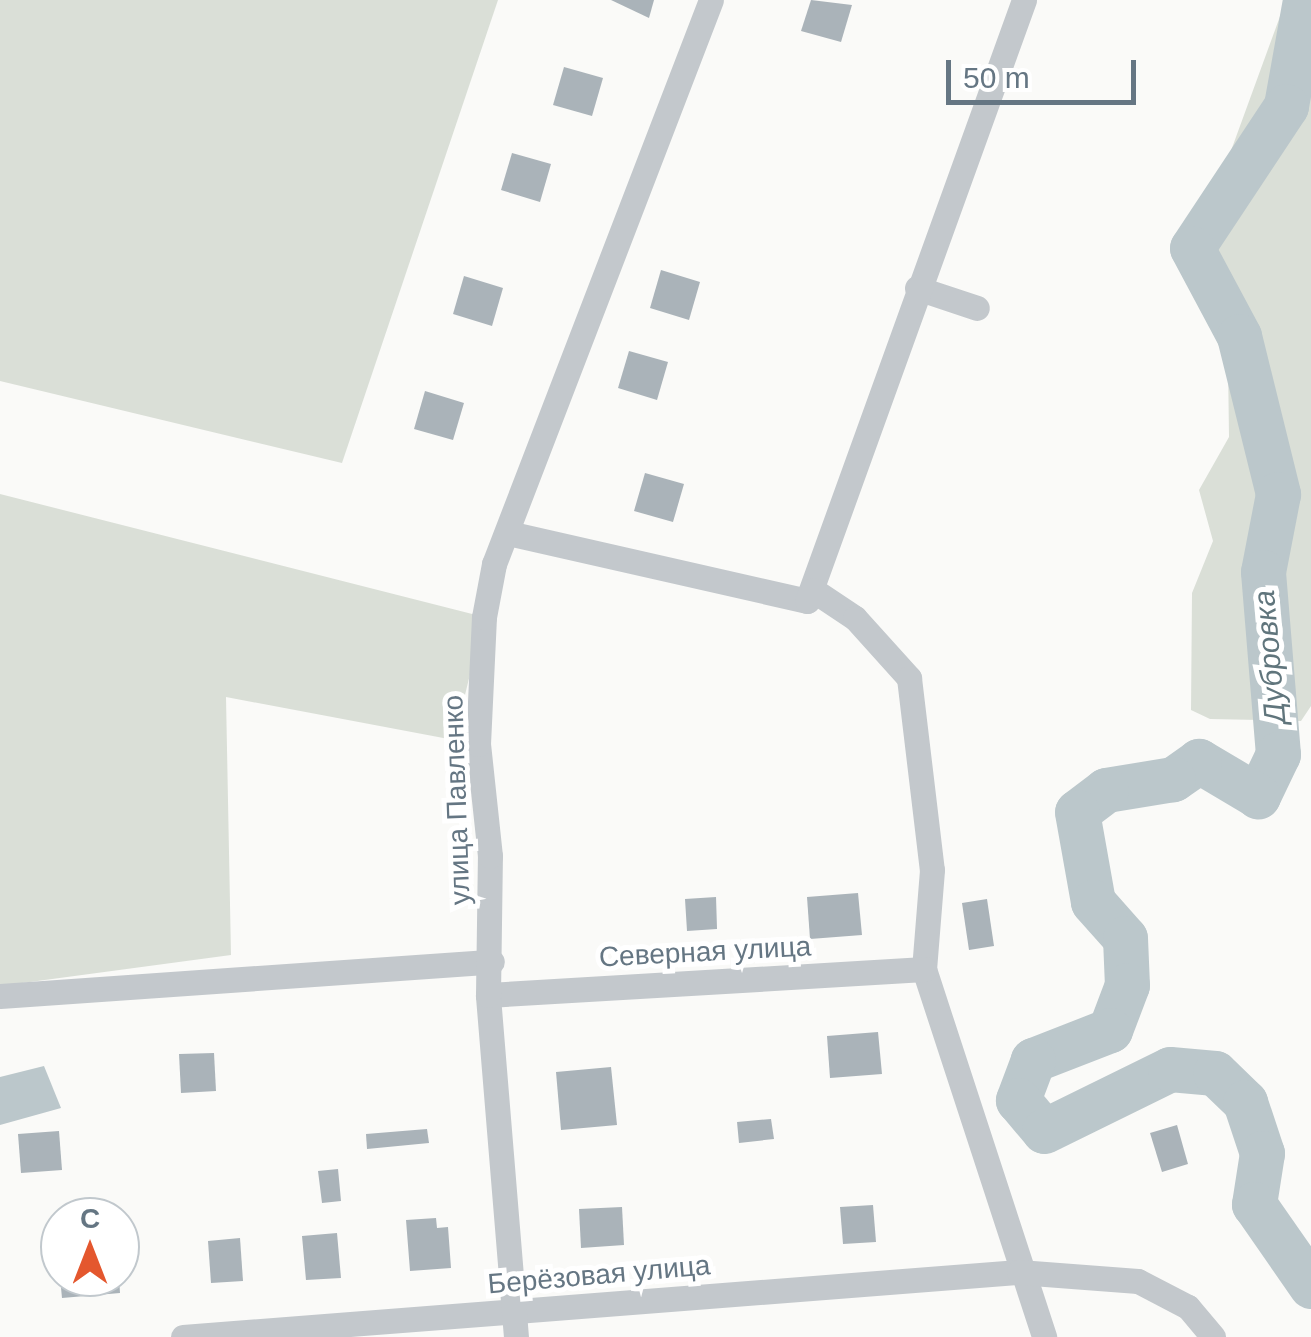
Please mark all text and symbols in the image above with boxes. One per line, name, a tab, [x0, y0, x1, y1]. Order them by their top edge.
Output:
scale bar	[951, 40, 1141, 102]
text: 50 m	[963, 61, 1030, 94]
water label: Дубровка	[1246, 589, 1294, 725]
street label: улица Павленко	[437, 694, 477, 906]
street label: Северная улица	[598, 930, 812, 974]
north arrow	[40, 1197, 140, 1297]
text: С	[80, 1203, 100, 1234]
street label: Берёзовая улица	[486, 1249, 712, 1301]

